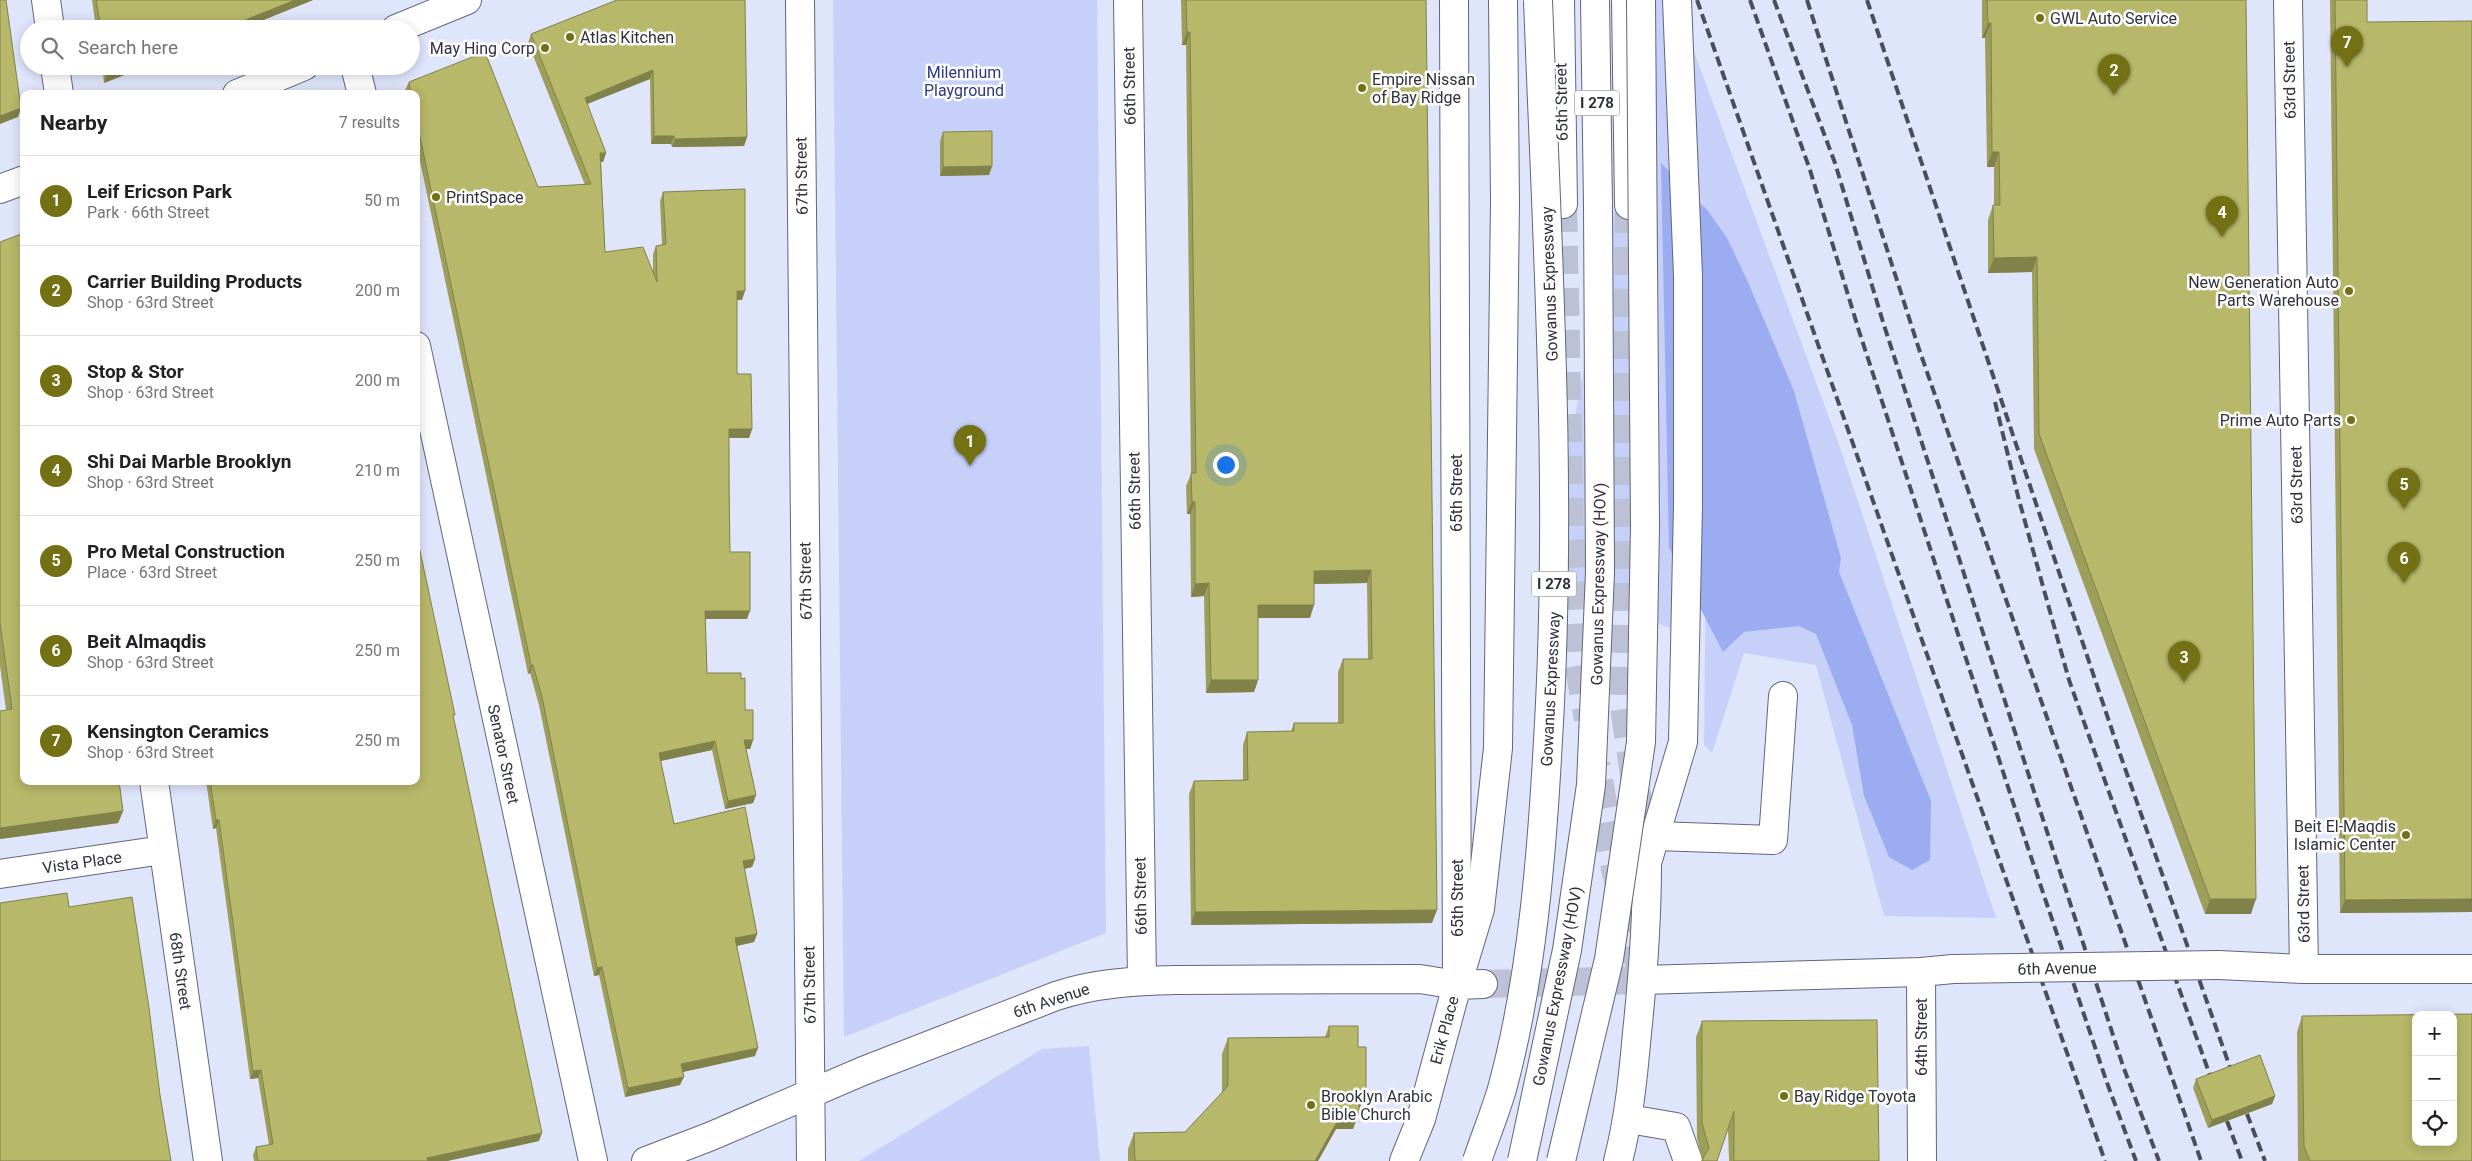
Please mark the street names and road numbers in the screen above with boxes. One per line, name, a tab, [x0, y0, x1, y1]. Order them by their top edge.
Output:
street label: 63rd Street	[2279, 41, 2300, 119]
street label: 66th Street	[1119, 47, 1140, 125]
street label: 65th Street	[1551, 63, 1572, 141]
road number: I 278	[1574, 90, 1620, 116]
street label: 67th Street	[791, 137, 812, 215]
street label: Gowanus Expressway	[1537, 206, 1562, 362]
street label: 63rd Street	[2286, 446, 2307, 524]
street label: 66th Street	[1124, 452, 1145, 530]
street label: 65th Street	[1447, 454, 1466, 532]
street label: Gowanus Expressway (HOV)	[1587, 482, 1610, 686]
street label: 67th Street	[795, 542, 816, 620]
road number: I 278	[1532, 572, 1576, 596]
street label: Gowanus Expressway	[1537, 611, 1564, 767]
street label: Senator Street	[484, 703, 523, 806]
street label: Vista Place	[41, 848, 123, 877]
street label: 66th Street	[1130, 857, 1151, 935]
street label: 65th Street	[1448, 859, 1467, 937]
street label: 63rd Street	[2293, 865, 2314, 943]
street label: Gowanus Expressway (HOV)	[1529, 885, 1586, 1087]
street label: 68th Street	[166, 931, 195, 1011]
street label: 67th Street	[799, 946, 820, 1024]
street label: 6th Avenue	[2017, 958, 2097, 979]
street label: 6th Avenue	[1010, 979, 1092, 1022]
street label: Erik Place	[1426, 994, 1463, 1066]
street label: 64th Street	[1912, 998, 1931, 1076]

